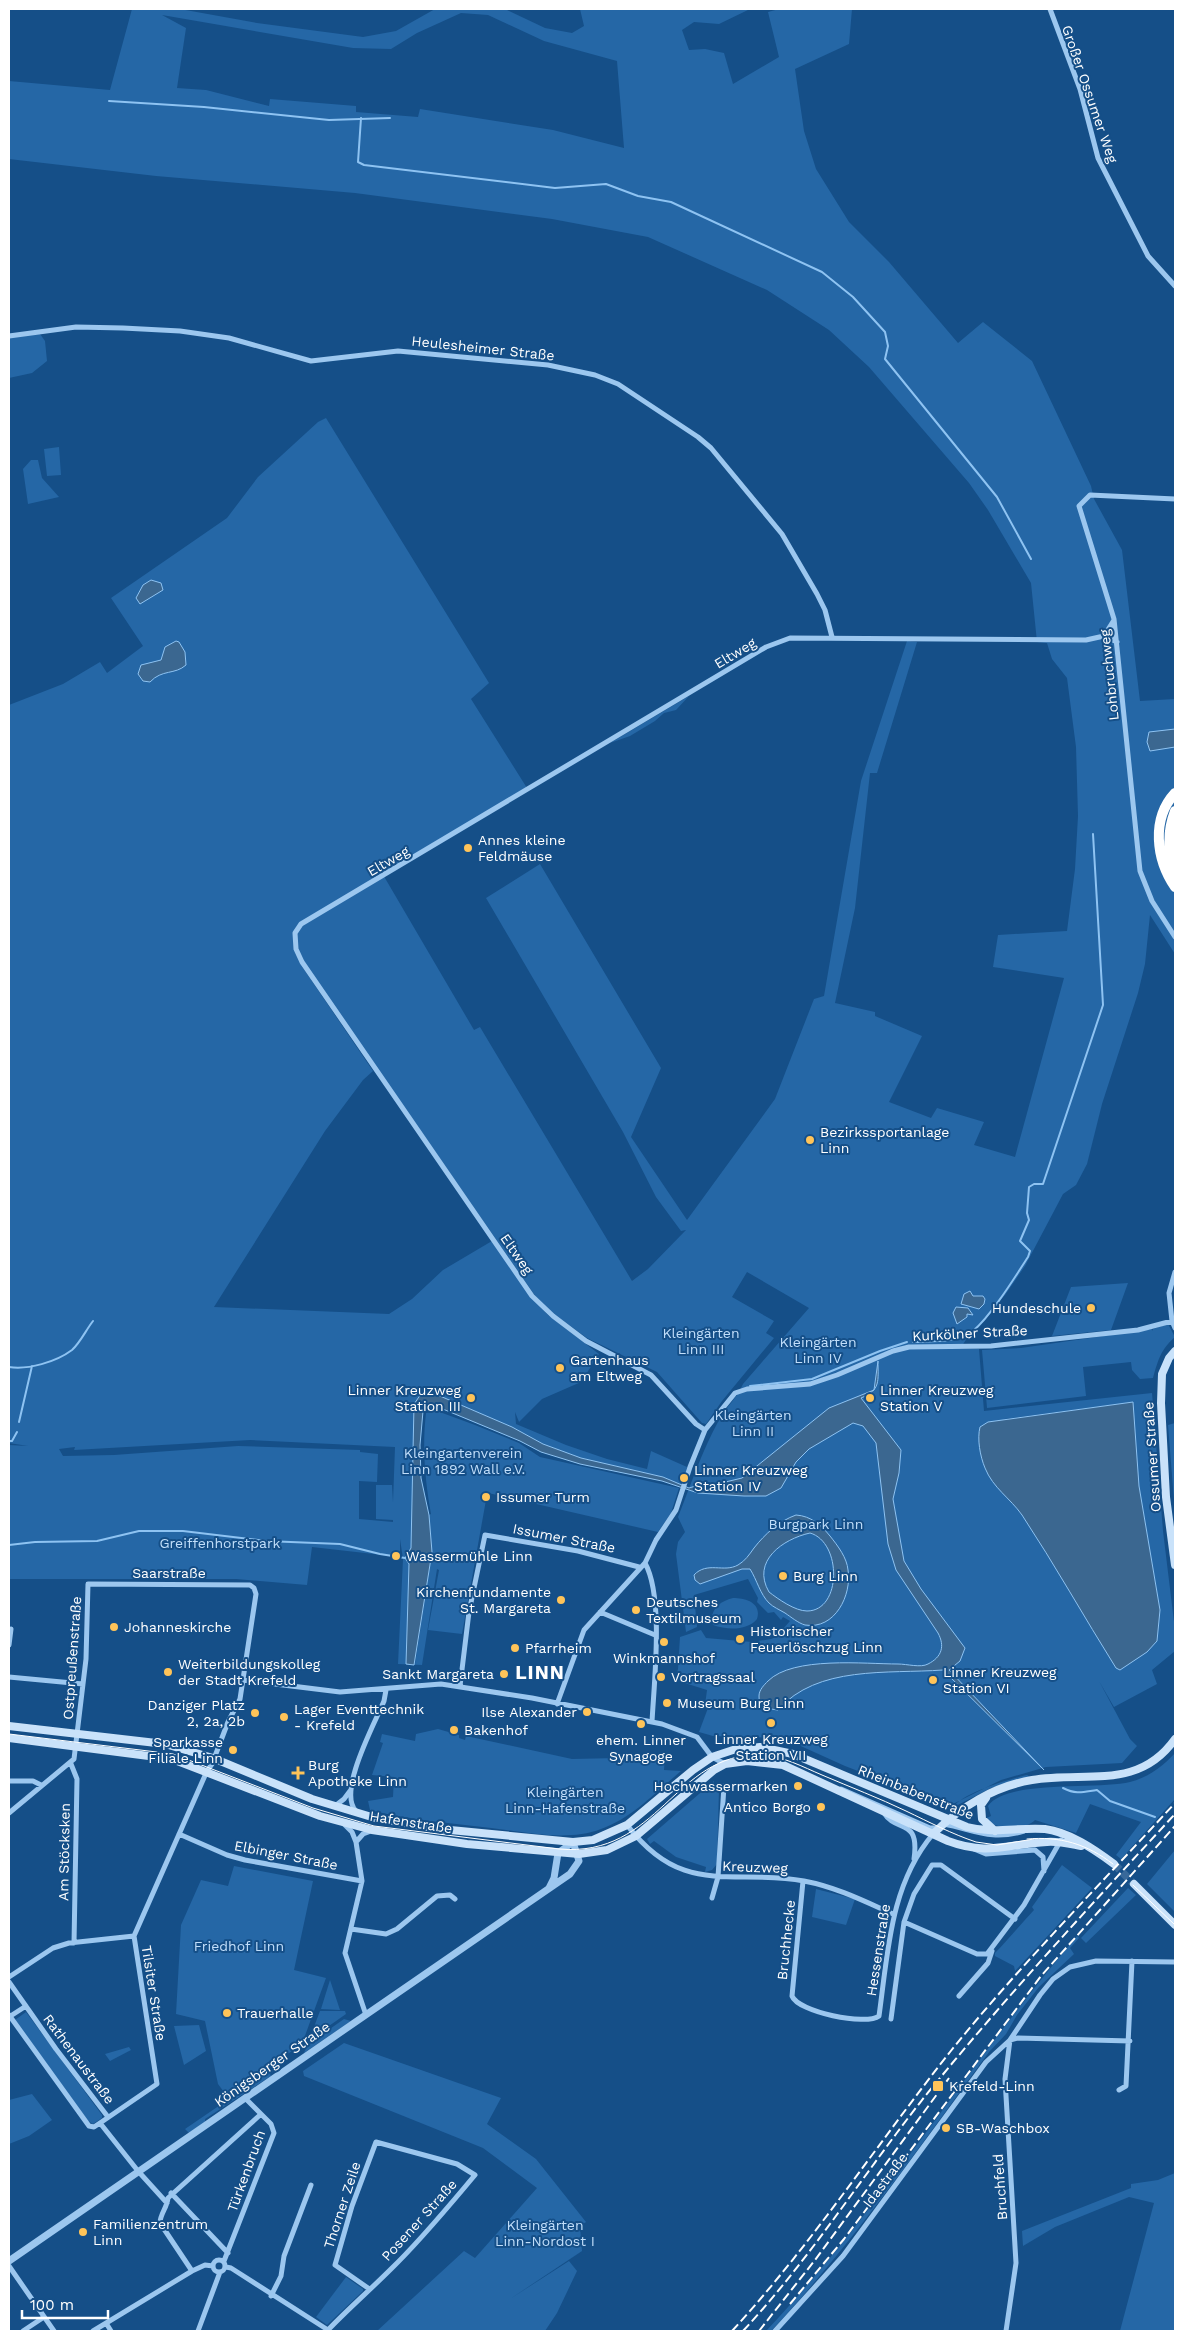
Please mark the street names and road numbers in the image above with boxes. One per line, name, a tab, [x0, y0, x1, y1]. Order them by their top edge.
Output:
street label: Großer Ossumer Weg	[1059, 23, 1121, 165]
street label: Heulesheimer Straße	[411, 333, 555, 363]
street label: Lohbruchweg	[1096, 628, 1122, 721]
street label: Eltweg	[711, 634, 759, 672]
street label: Eltweg	[364, 842, 412, 879]
street label: Eltweg	[497, 1231, 537, 1278]
street label: Kurkölner Straße	[912, 1322, 1028, 1344]
street label: Ossumer Straße	[1140, 1401, 1164, 1513]
street label: Issumer Straße	[511, 1520, 617, 1556]
street label: Saarstraße	[132, 1565, 206, 1581]
street label: Ostpreußenstraße	[60, 1596, 84, 1720]
street label: Rheinbabenstraße	[856, 1761, 976, 1823]
street label: Am Stöcksken	[55, 1803, 73, 1901]
street label: Hafenstraße	[369, 1808, 453, 1836]
street label: Elbinger Straße	[233, 1837, 339, 1873]
street label: Kreuzweg	[722, 1858, 789, 1876]
street label: Bruchhecke	[774, 1899, 798, 1981]
street label: Hessenstraße	[863, 1903, 893, 1997]
street label: Tilsiter Straße	[139, 1944, 169, 2042]
street label: Rathenaustraße	[40, 2011, 118, 2107]
street label: Königsberger Straße	[211, 2018, 333, 2110]
street label: Türkenbruch	[224, 2128, 268, 2214]
street label: Idastraße	[859, 2150, 911, 2210]
street label: Bruchfeld	[990, 2153, 1010, 2221]
street label: Thorner Zeile	[320, 2159, 364, 2251]
street label: Posener Straße	[378, 2176, 460, 2264]

